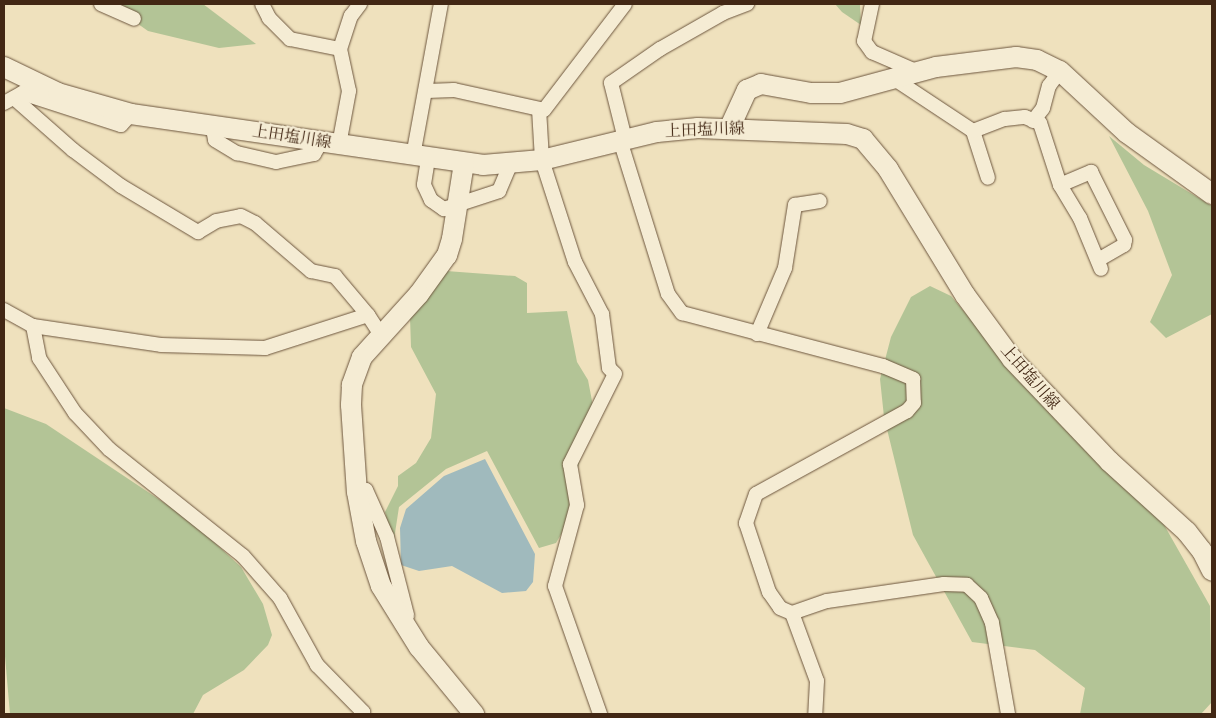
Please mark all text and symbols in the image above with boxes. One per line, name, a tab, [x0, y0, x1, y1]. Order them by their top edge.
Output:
street label: 上田塩川線	[665, 119, 745, 141]
street label: 上田塩川線	[251, 121, 333, 153]
street label: 上田塩川線	[997, 341, 1063, 413]

